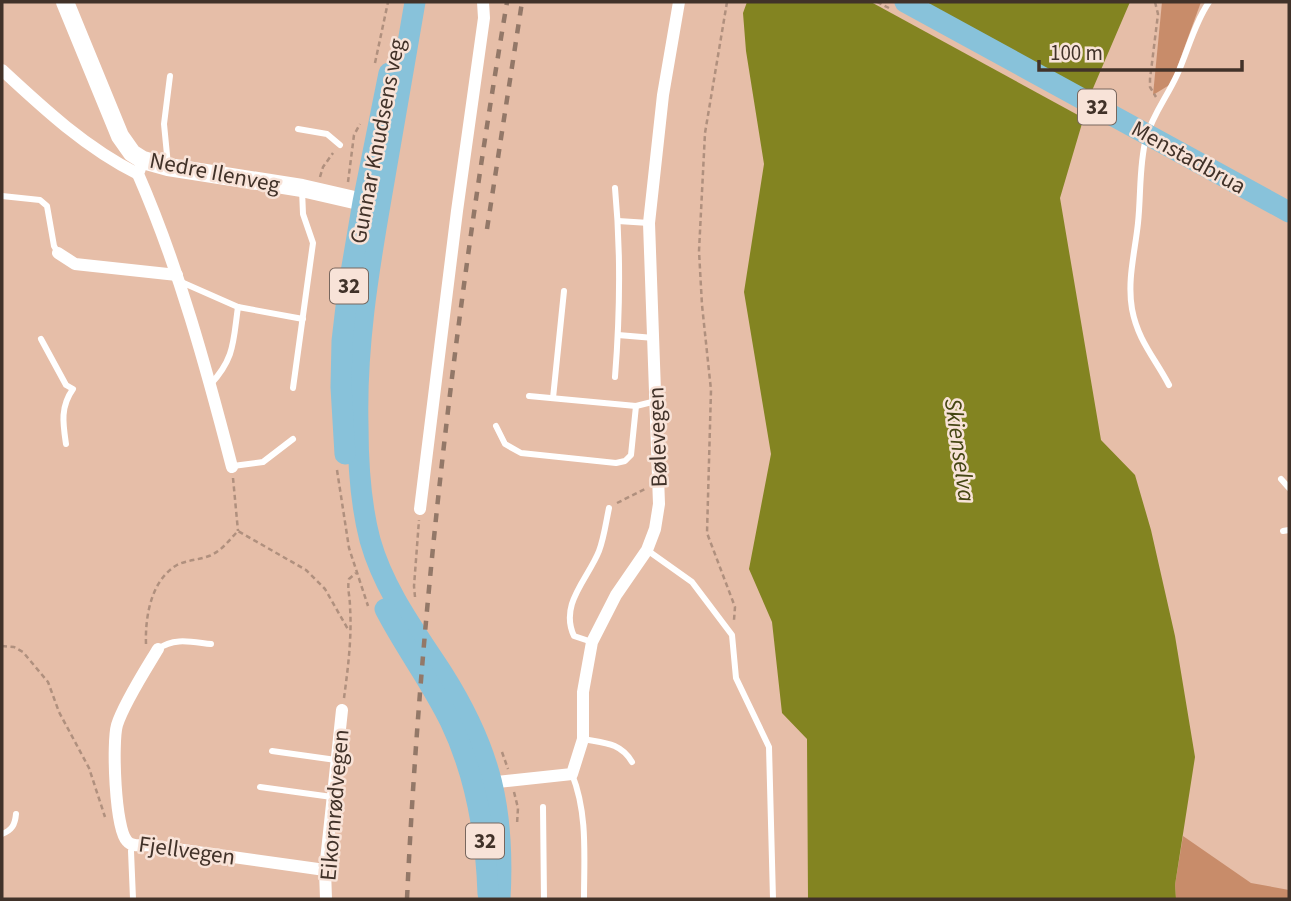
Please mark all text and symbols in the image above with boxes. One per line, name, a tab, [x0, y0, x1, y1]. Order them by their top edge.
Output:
scale bar	[1039, 28, 1242, 72]
street label: Gunnar Knudsens veg	[341, 35, 414, 247]
text: 100 m	[1050, 38, 1103, 68]
road number: 32	[1078, 90, 1116, 124]
street label: Menstadbrua	[1126, 112, 1252, 202]
street label: Nedre Ilenveg	[147, 144, 283, 201]
road number: 32	[330, 268, 368, 304]
street label: Bølevegen	[639, 386, 676, 488]
water label: Skienselva	[935, 396, 984, 504]
street label: Eikornrødvegen	[311, 728, 358, 882]
road number: 32	[466, 824, 504, 858]
street label: Fjellvegen	[136, 827, 237, 874]

